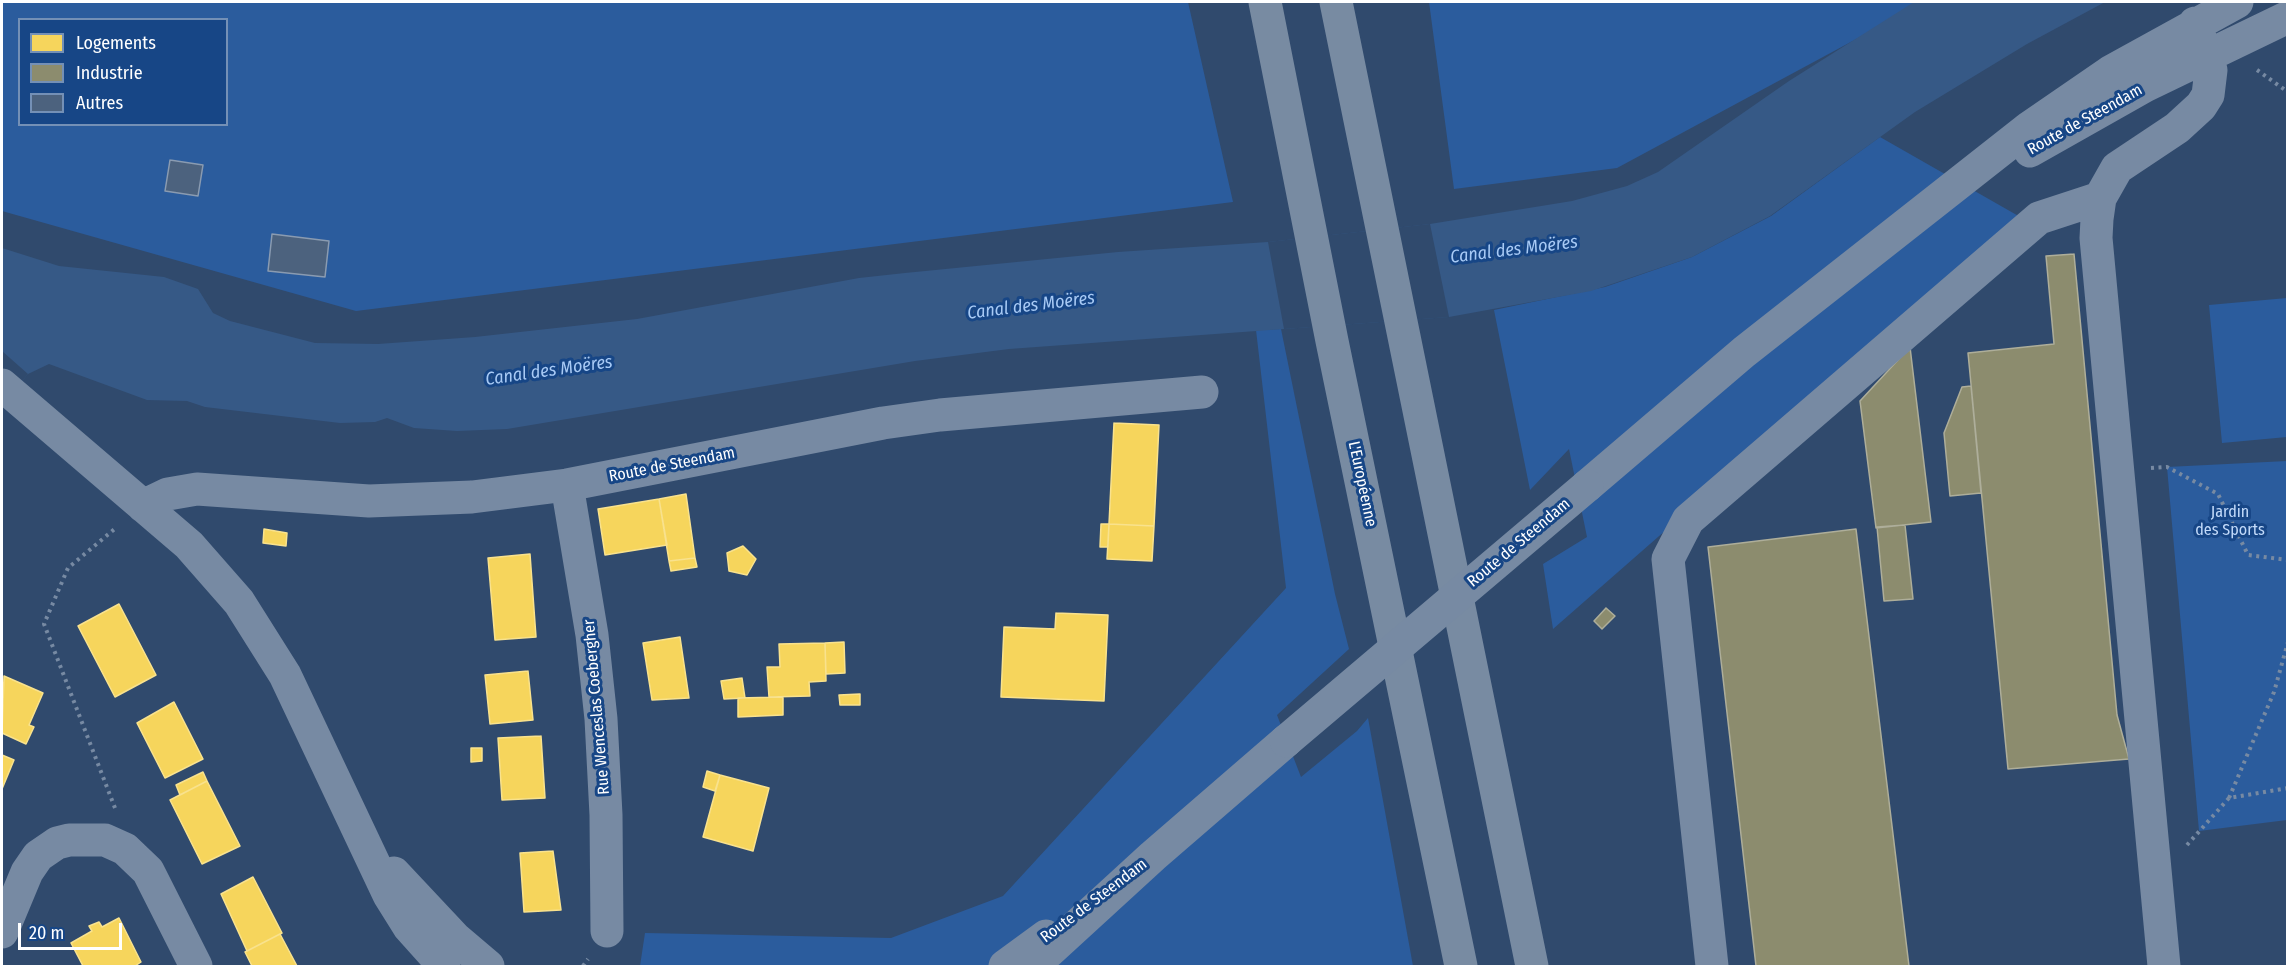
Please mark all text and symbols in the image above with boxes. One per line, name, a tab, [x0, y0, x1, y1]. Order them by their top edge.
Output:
legend	[18, 18, 228, 126]
text: Logements	[76, 32, 156, 54]
text: Industrie	[76, 62, 143, 84]
street label: Route de Steendam	[2024, 81, 2146, 159]
text: Autres	[76, 92, 123, 114]
water label: Canal des Moëres	[1449, 231, 1579, 269]
water label: Canal des Moëres	[966, 287, 1096, 325]
water label: Canal des Moëres	[484, 351, 614, 391]
street label: L'Européenne	[1344, 439, 1380, 529]
street label: Route de Steendam	[607, 443, 737, 487]
street label: Route de Steendam	[1464, 494, 1574, 592]
park label: Jardin des Sports	[2195, 503, 2265, 541]
street label: Rue Wenceslas Coebergher	[580, 618, 614, 796]
street label: Route de Steendam	[1037, 855, 1151, 947]
scale bar	[21, 911, 124, 949]
text: 20 m	[29, 922, 64, 944]

